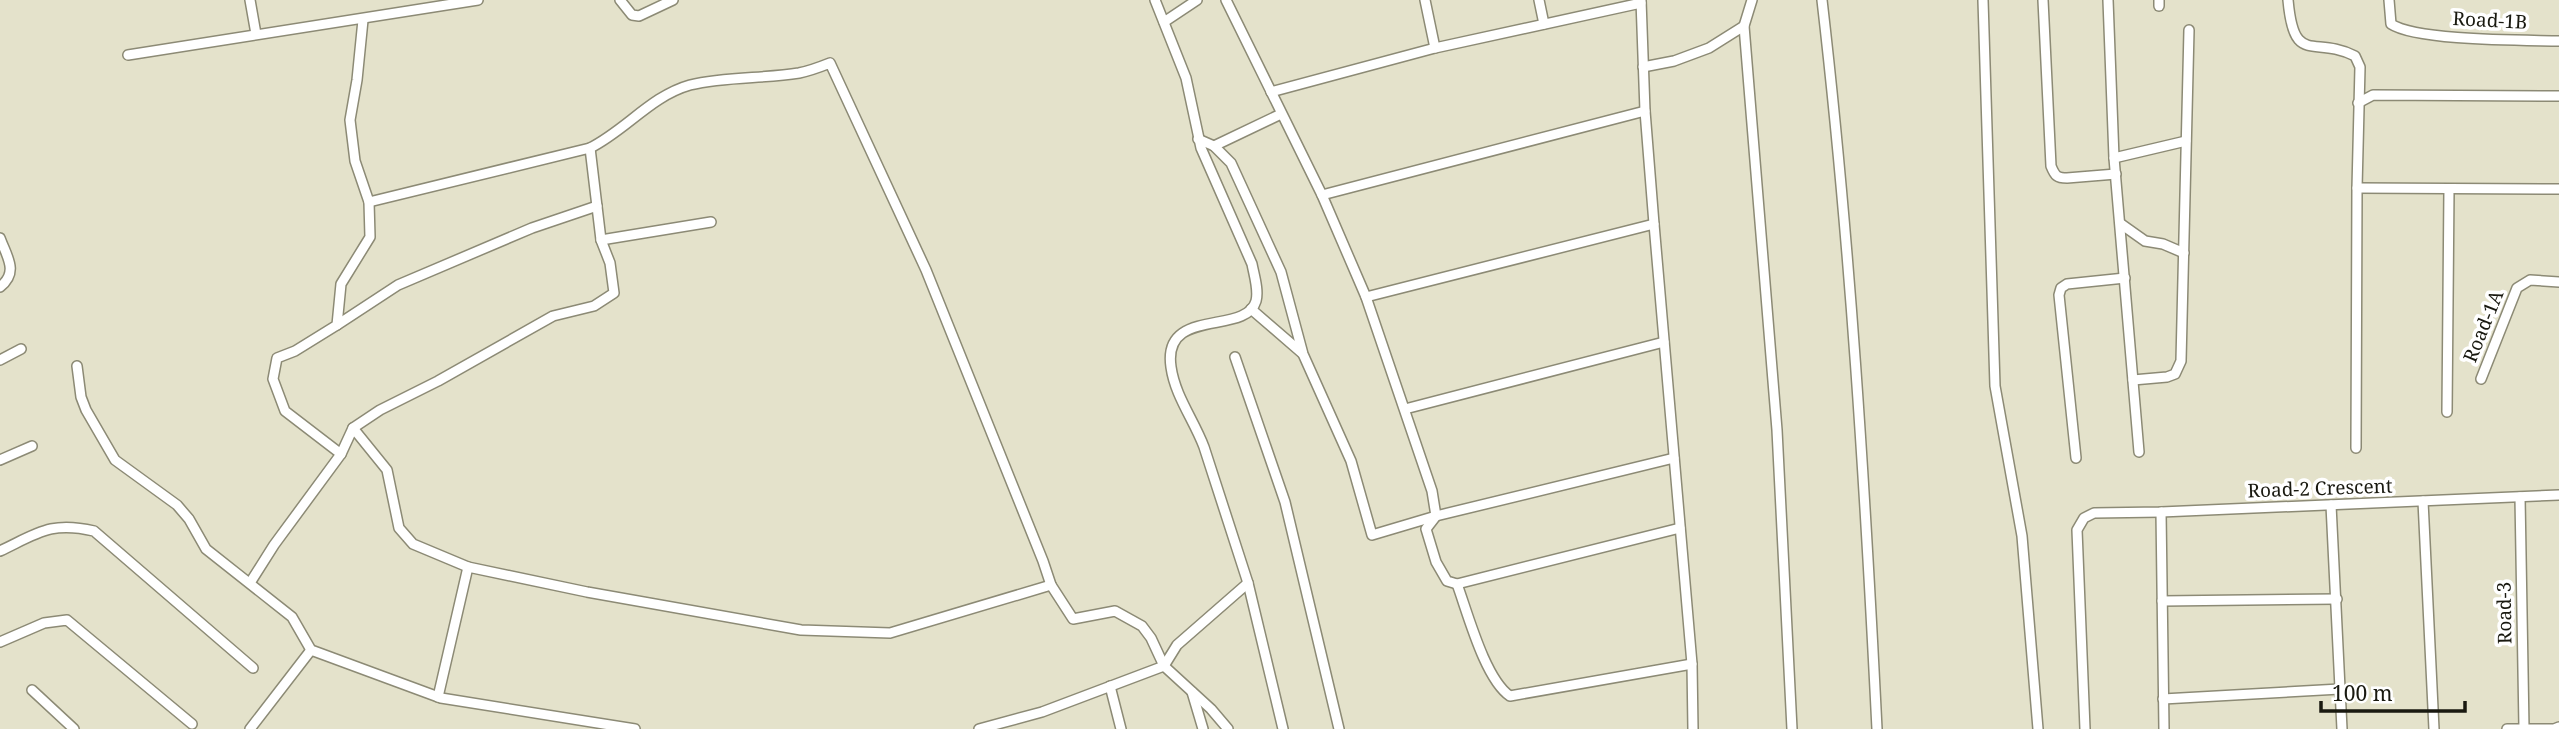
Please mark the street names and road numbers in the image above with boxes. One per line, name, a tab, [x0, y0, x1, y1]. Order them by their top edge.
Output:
street label: Road-1B	[2452, 5, 2528, 35]
street label: Road-1A	[2457, 285, 2509, 366]
street label: Road-2 Crescent	[2247, 472, 2393, 504]
street label: Road-3	[2490, 582, 2518, 644]

